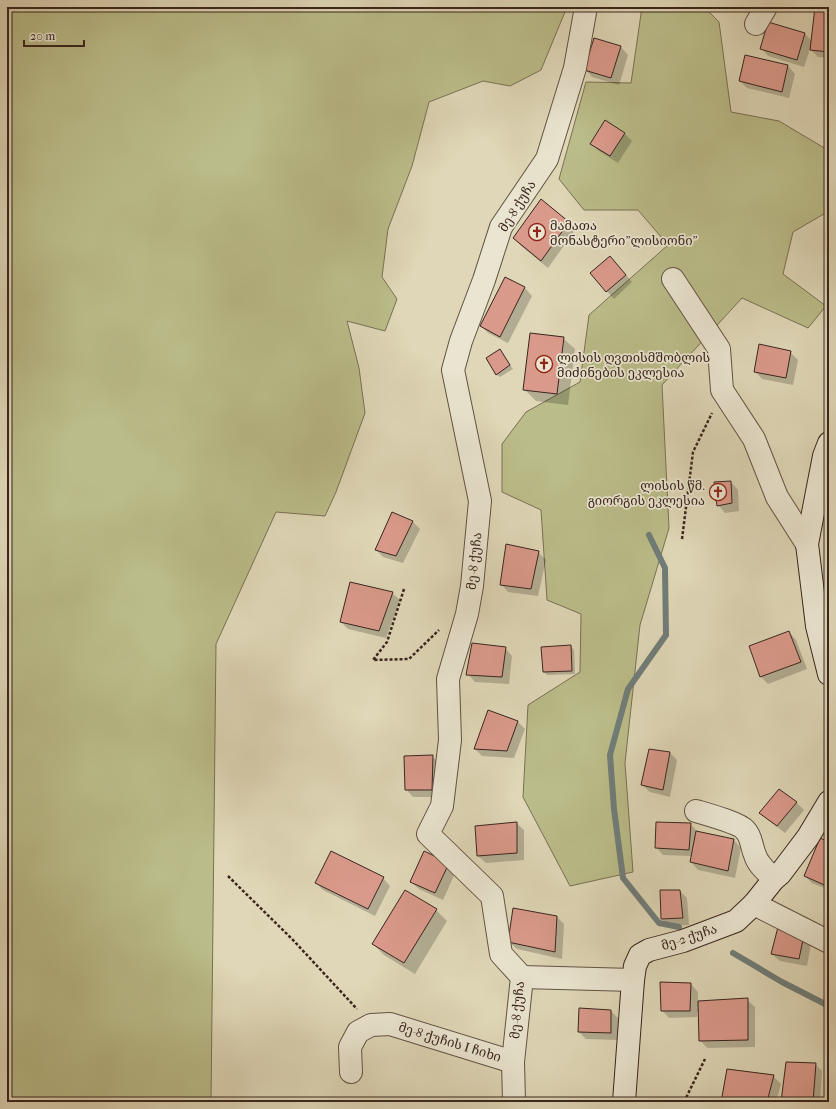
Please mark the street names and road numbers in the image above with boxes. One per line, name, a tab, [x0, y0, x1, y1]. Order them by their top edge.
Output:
street label: მე-8 ქუჩა	[495, 178, 539, 234]
street label: მე-8 ქუჩა	[464, 532, 484, 590]
street label: მე-2 ქუჩა	[659, 921, 719, 953]
street label: მე-8 ქუჩა	[507, 981, 527, 1039]
street label: მე-8 ქუჩის I ჩიხი	[397, 1019, 503, 1065]

